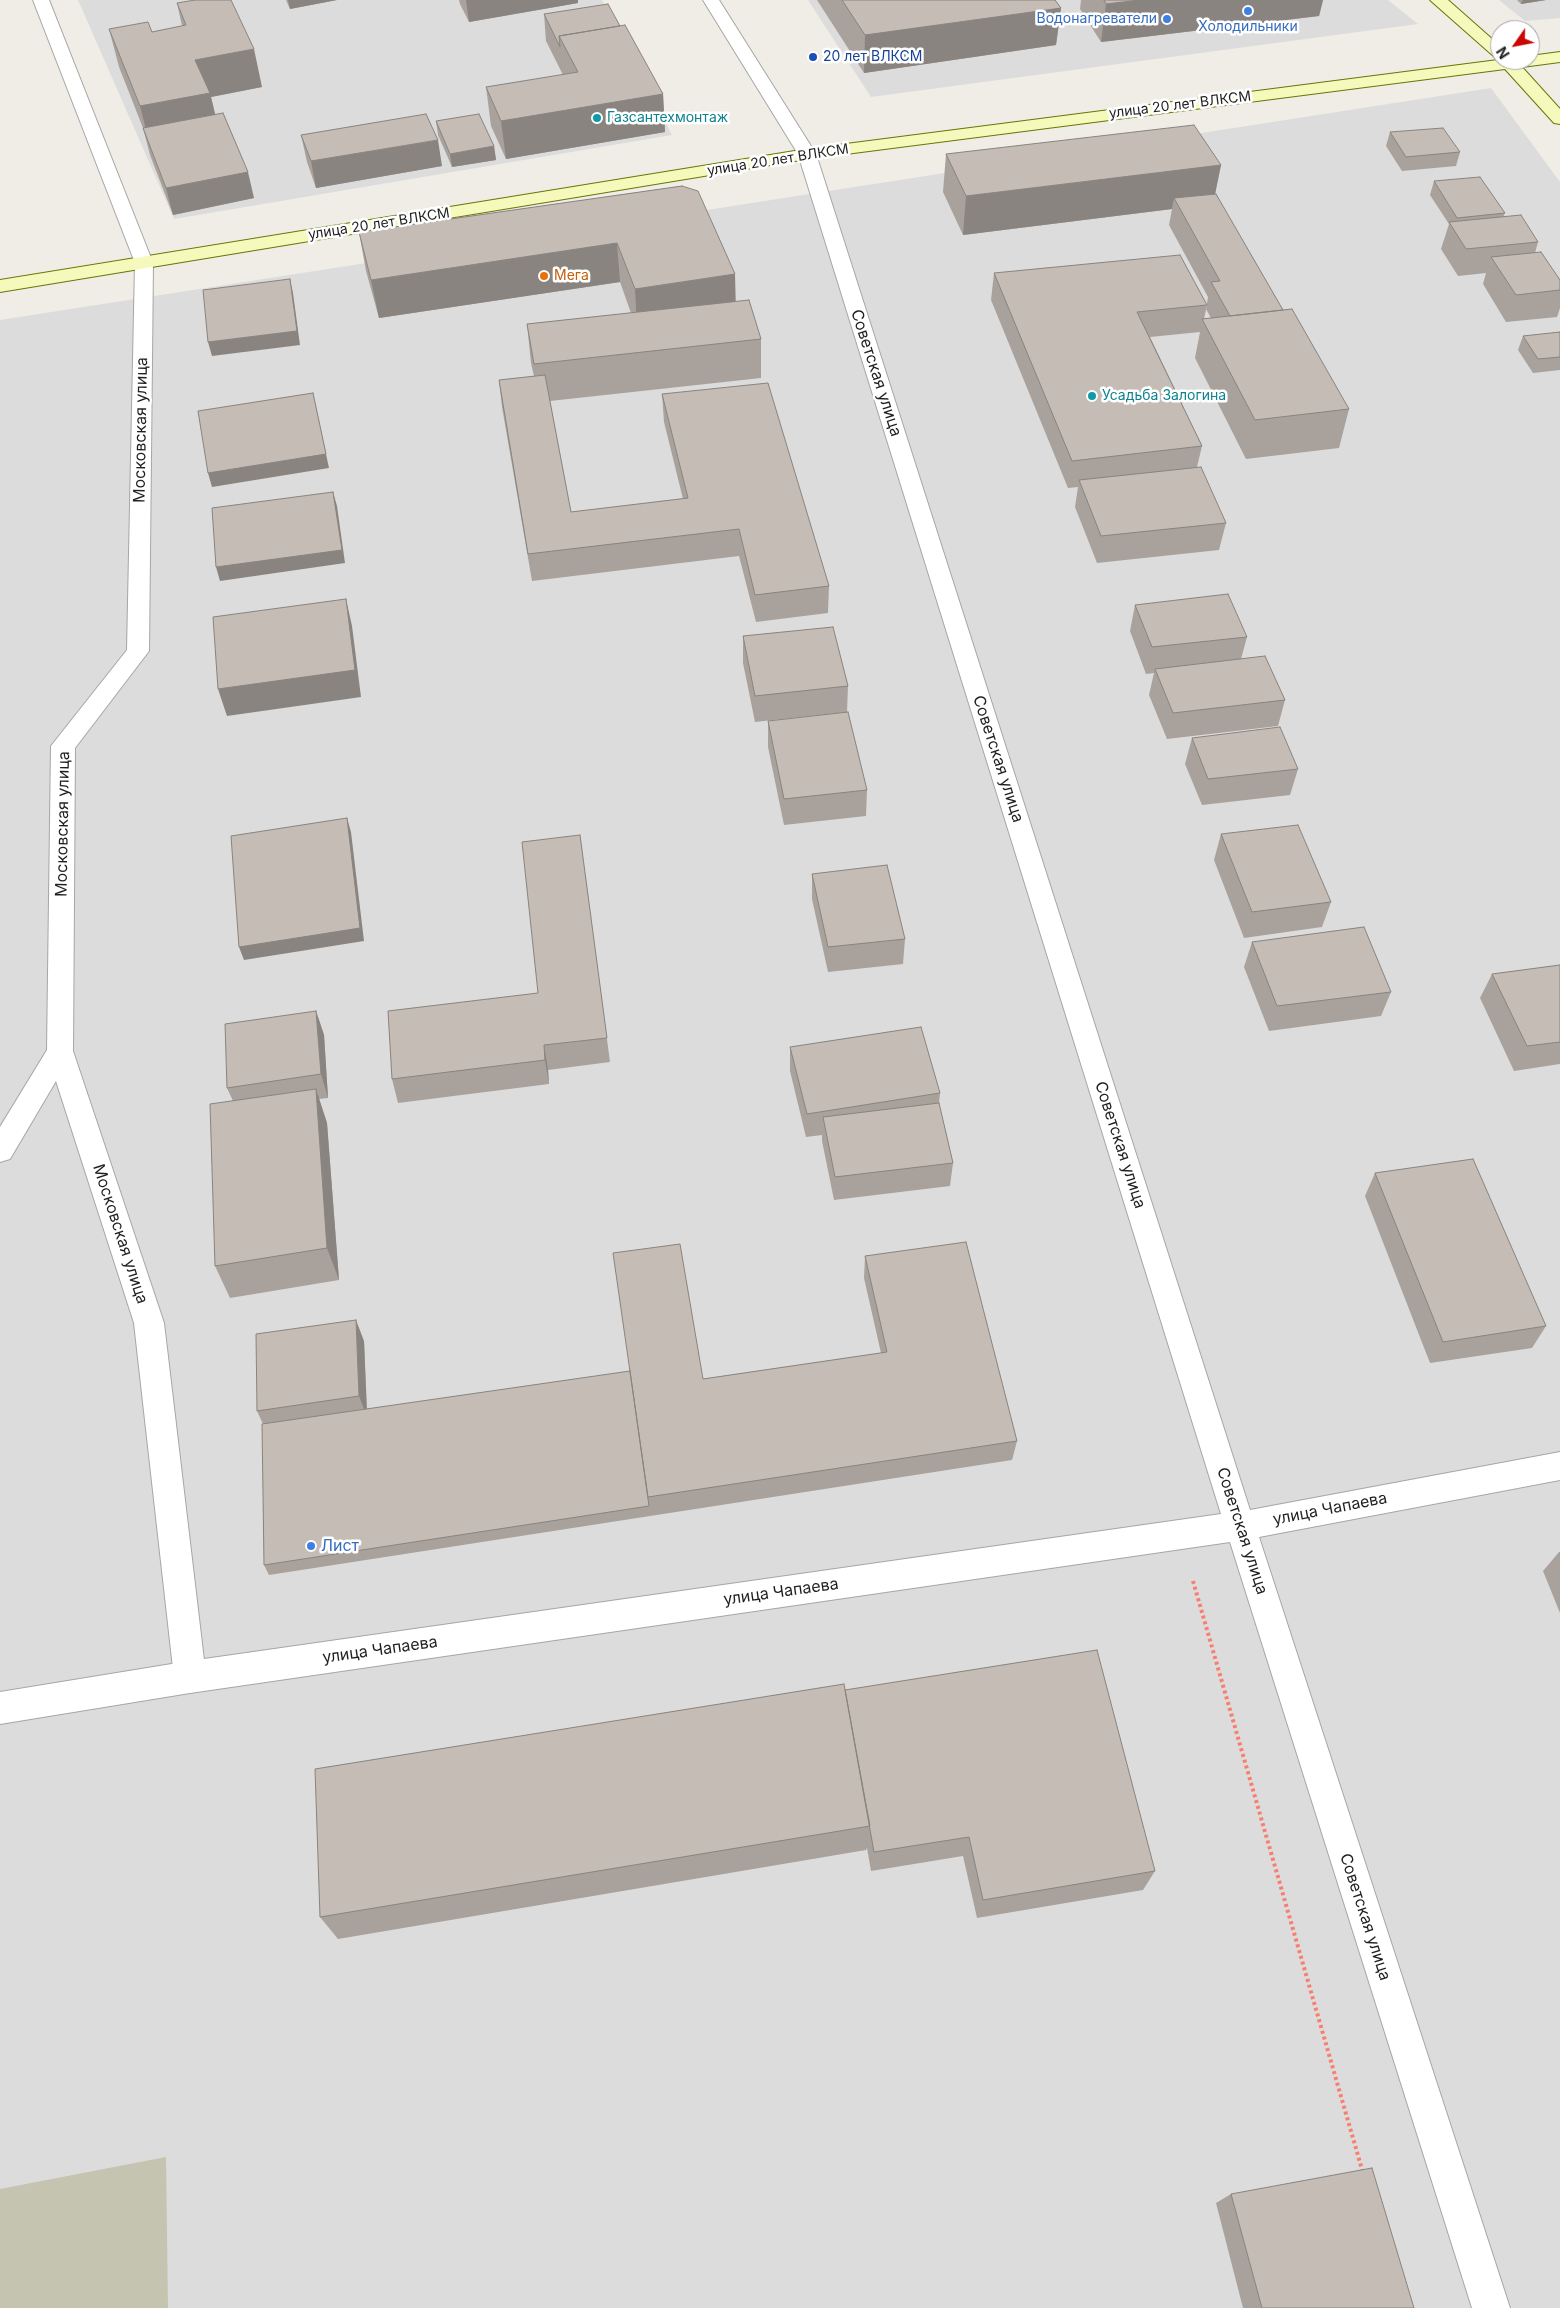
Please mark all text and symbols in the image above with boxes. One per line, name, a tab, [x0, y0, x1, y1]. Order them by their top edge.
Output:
marker: Холодильники	[1242, 5, 1254, 17]
place label: Водонагреватели	[1037, 11, 1157, 27]
marker: Водонагреватели	[1161, 13, 1173, 25]
place label: Холодильники	[1198, 19, 1298, 35]
north arrow	[1490, 20, 1540, 70]
text: N	[1493, 44, 1513, 62]
place label: 20 лет ВЛКСМ	[823, 49, 922, 65]
marker: 20 лет ВЛКСМ	[807, 51, 819, 63]
street label: улица 20 лет ВЛКСМ	[1108, 88, 1252, 122]
place label: Газсантехмонтаж	[607, 110, 728, 126]
marker: Газсантехмонтаж	[591, 112, 603, 124]
street label: улица 20 лет ВЛКСМ	[706, 141, 850, 179]
street label: улица 20 лет ВЛКСМ	[307, 205, 451, 243]
place label: Мега	[554, 268, 589, 284]
marker: Мега	[538, 270, 550, 282]
street label: Советская улица	[846, 307, 906, 439]
street label: Московская улица	[130, 357, 152, 503]
place label: Усадьба Залогина	[1102, 388, 1226, 404]
marker: Усадьба Залогина	[1086, 390, 1098, 402]
street label: Советская улица	[968, 693, 1028, 825]
street label: Московская улица	[52, 751, 74, 897]
street label: Советская улица	[1090, 1079, 1150, 1211]
street label: Московская улица	[88, 1162, 152, 1306]
street label: Советская улица	[1212, 1465, 1272, 1597]
street label: улица Чапаева	[1271, 1489, 1389, 1529]
place label: Лист	[321, 1536, 359, 1556]
marker: Лист	[305, 1540, 317, 1552]
street label: улица Чапаева	[722, 1574, 840, 1610]
street label: улица Чапаева	[321, 1632, 439, 1668]
street label: Советская улица	[1335, 1851, 1395, 1983]

